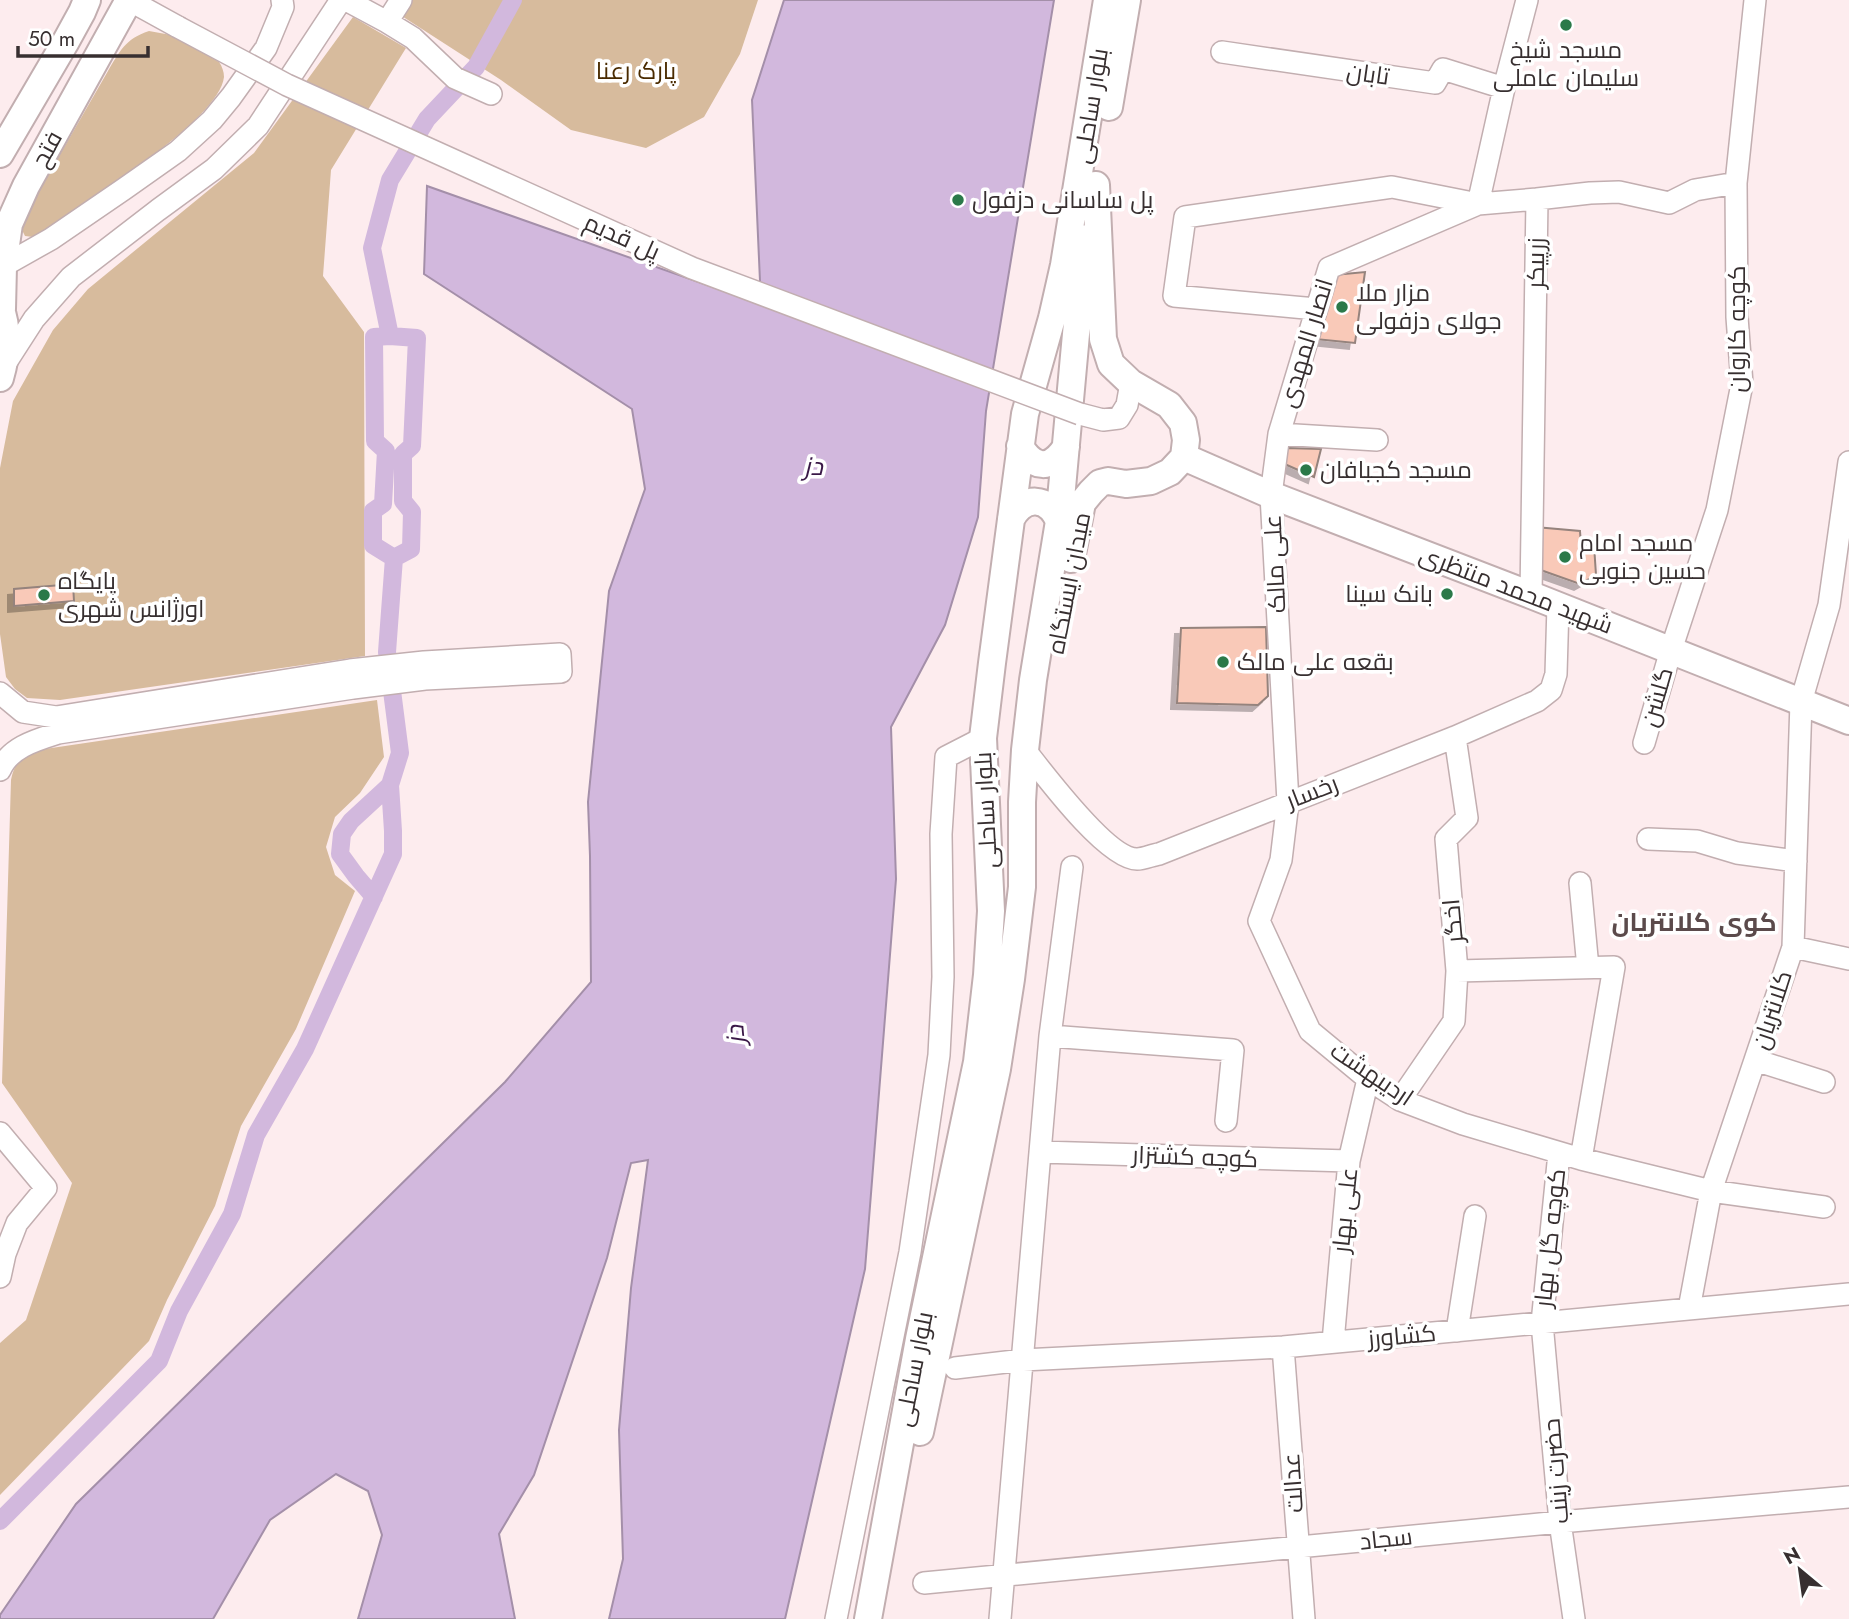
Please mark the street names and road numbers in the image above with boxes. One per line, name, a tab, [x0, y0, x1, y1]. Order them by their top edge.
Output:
street label: بلوار ساحلی	[1064, 46, 1117, 166]
street label: تابان	[1344, 53, 1392, 94]
street label: فتح	[22, 124, 71, 173]
street label: پل قدیم	[579, 204, 666, 269]
street label: زرپیکر	[1518, 237, 1553, 291]
street label: کوچه کاروان	[1719, 265, 1754, 393]
street label: انصار المهدی	[1269, 274, 1342, 412]
street label: میدان ایستگاه	[1038, 509, 1099, 657]
street label: علی مالک	[1254, 514, 1295, 614]
street label: شهید محمد منتظری	[1414, 536, 1618, 643]
street label: گلشن	[1631, 663, 1682, 731]
street label: بلوار ساحلی	[965, 751, 1006, 869]
street label: رخسار	[1279, 766, 1343, 818]
street label: اخگر	[1433, 898, 1472, 946]
street label: کلانتریان	[1742, 966, 1801, 1054]
street label: اردیبهشت	[1324, 1033, 1421, 1114]
street label: کوچه کشتزار	[1129, 1137, 1259, 1176]
street label: علی بهار	[1322, 1166, 1366, 1256]
street label: کوچه گل بهار	[1525, 1167, 1574, 1311]
street label: بلوار ساحلی	[885, 1308, 942, 1429]
street label: کشاورز	[1364, 1315, 1438, 1356]
street label: حضرت زینب	[1533, 1417, 1578, 1525]
street label: عدالت	[1273, 1452, 1312, 1514]
street label: سجاد	[1358, 1518, 1414, 1559]

